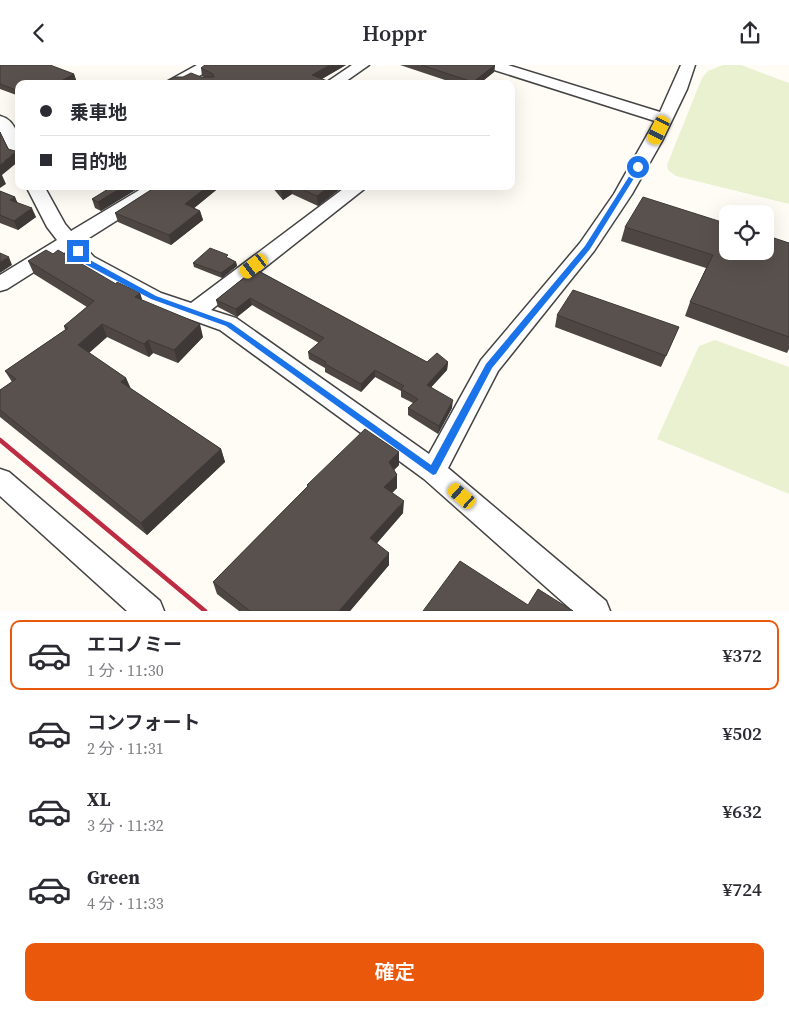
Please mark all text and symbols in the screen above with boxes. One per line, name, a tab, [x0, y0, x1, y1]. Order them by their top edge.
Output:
text: Hoppr	[362, 18, 427, 48]
icon: back	[25, 19, 53, 47]
icon: share	[736, 19, 764, 47]
text: 乗車地	[70, 99, 127, 125]
car	[645, 113, 672, 147]
text: 目的地	[70, 148, 127, 174]
route start	[627, 156, 649, 178]
map controls	[719, 205, 774, 260]
button: locate	[719, 205, 774, 260]
route end	[67, 240, 89, 262]
car	[237, 251, 270, 281]
car	[445, 480, 478, 512]
text: エコノミー	[87, 631, 182, 657]
icon: car	[27, 633, 72, 678]
text: ¥372	[722, 642, 762, 668]
text: 1 分 · 11:30	[87, 659, 164, 681]
text: コンフォート	[87, 709, 200, 735]
icon: car	[27, 711, 72, 756]
text: ¥502	[722, 720, 762, 746]
text: 2 分 · 11:31	[87, 737, 164, 759]
text: XL	[87, 786, 110, 812]
icon: car	[27, 789, 72, 834]
text: ¥632	[722, 798, 762, 824]
text: 3 分 · 11:32	[87, 814, 164, 836]
text: Green	[87, 864, 140, 890]
icon: car	[27, 867, 72, 912]
text: ¥724	[722, 876, 762, 902]
text: 4 分 · 11:33	[87, 892, 164, 914]
button: 確定	[25, 943, 764, 1001]

